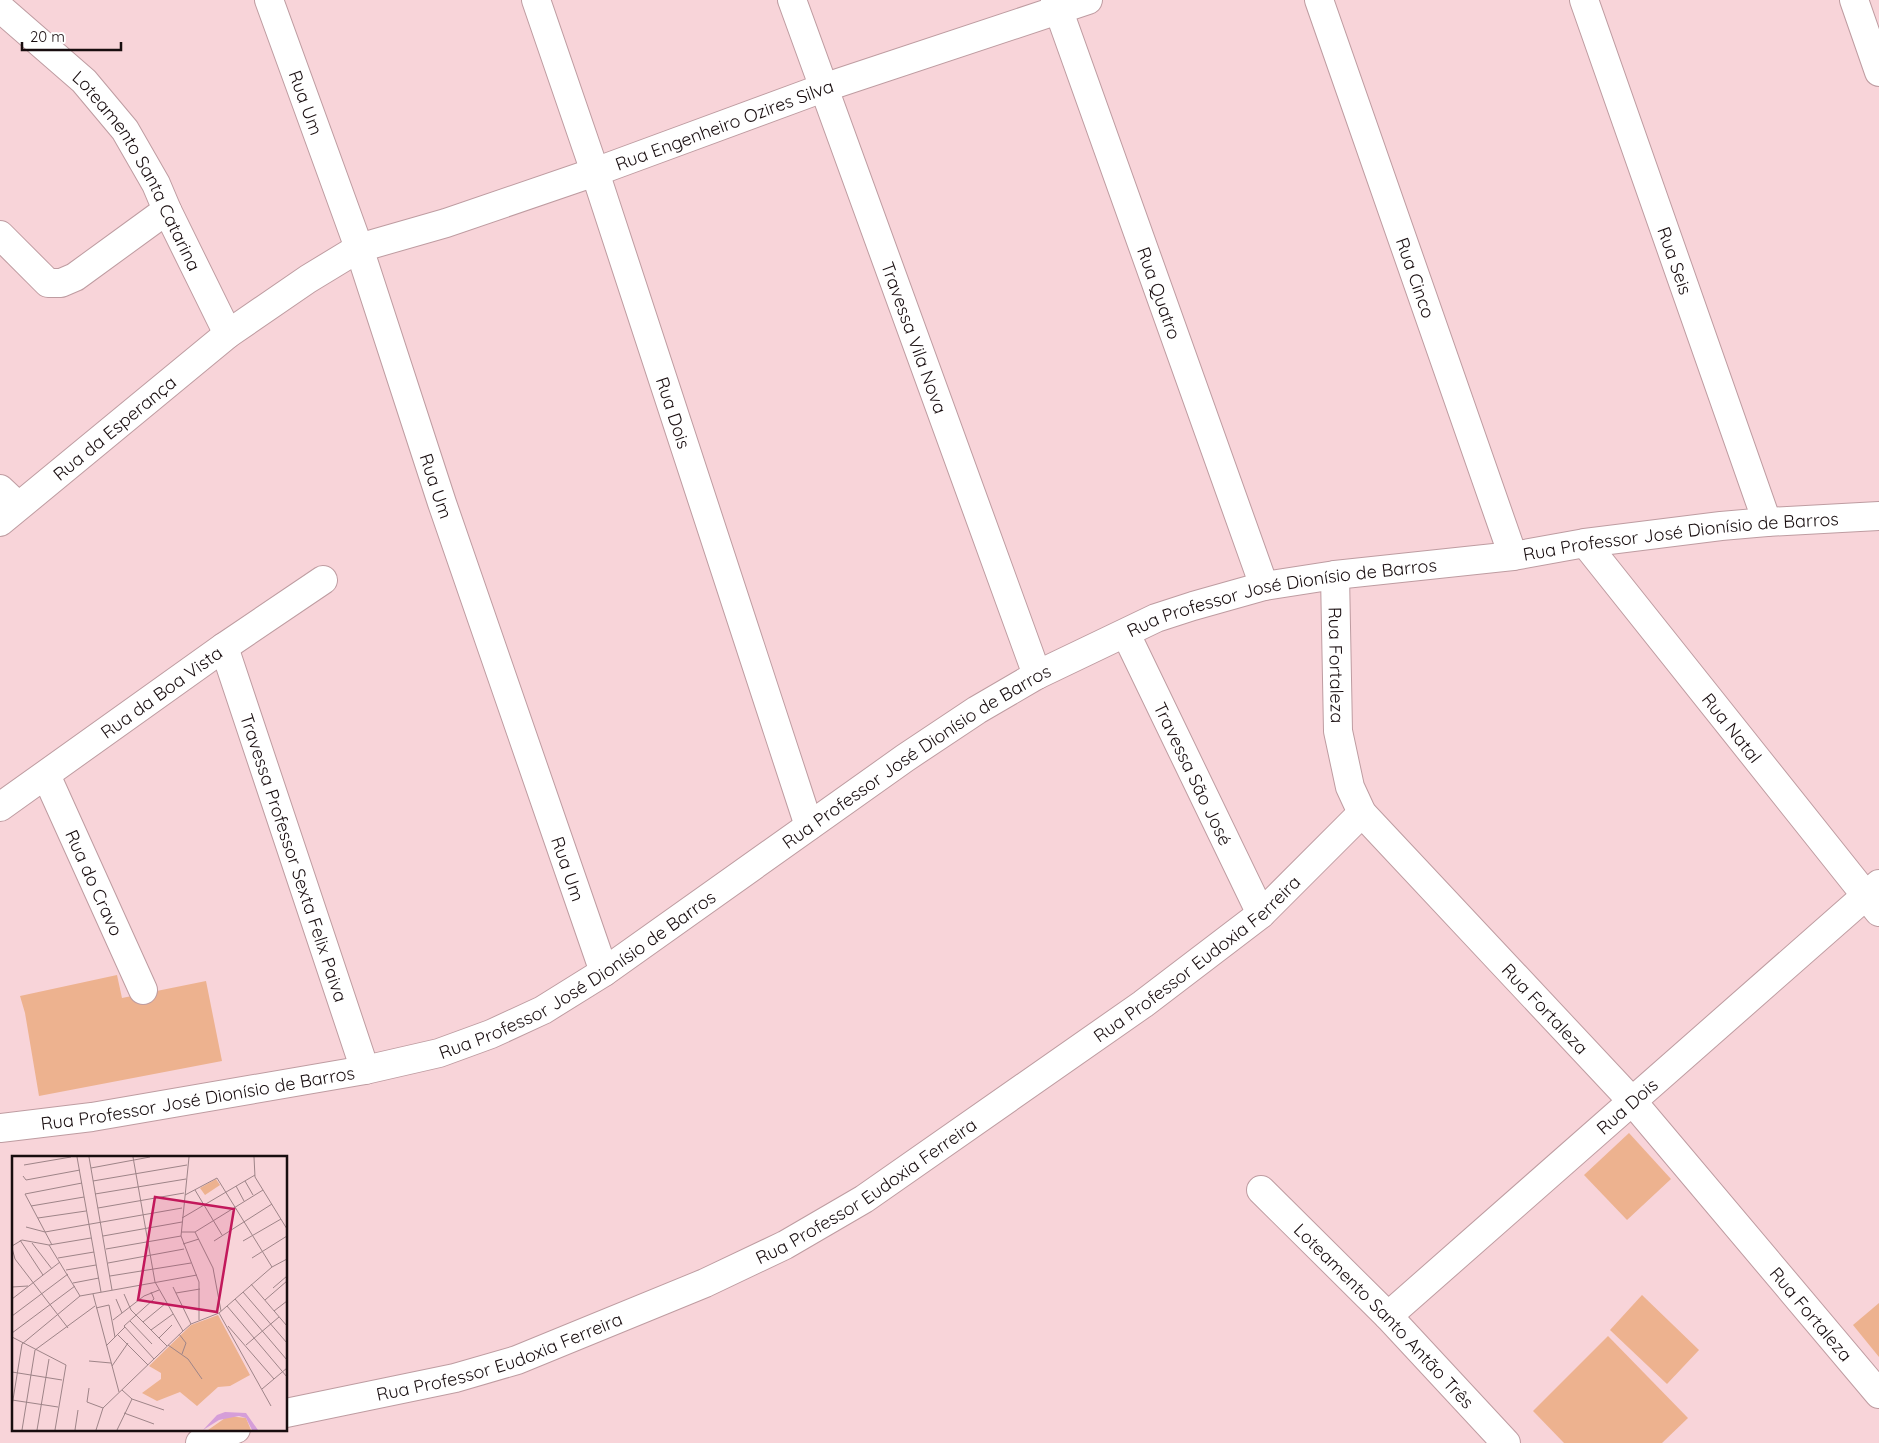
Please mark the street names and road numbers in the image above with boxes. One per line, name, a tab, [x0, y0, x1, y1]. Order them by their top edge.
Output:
street label: Loteamento Santa Catarina	[68, 65, 207, 274]
street label: Rua Um	[284, 67, 328, 138]
street label: Rua Engenheiro Ozires Silva	[612, 74, 836, 175]
street label: Rua Seis	[1653, 223, 1698, 298]
street label: Rua Cinco	[1391, 234, 1441, 321]
street label: Rua Quatro	[1132, 244, 1187, 342]
street label: Travessa Vila Nova	[876, 258, 953, 417]
street label: Rua da Esperança	[48, 370, 180, 485]
street label: Rua Dois	[651, 374, 696, 451]
street label: Rua Um	[415, 450, 458, 522]
street label: Rua Professor José Dionísio de Barros	[1521, 507, 1839, 566]
street label: Rua Professor José Dionísio de Barros	[1123, 553, 1438, 642]
street label: Rua Fortaleza	[1324, 607, 1349, 723]
street label: Rua da Boa Vista	[96, 641, 227, 743]
street label: Rua Professor José Dionísio de Barros	[777, 659, 1054, 853]
street label: Rua Natal	[1697, 688, 1767, 767]
street label: Travessa São José	[1149, 698, 1238, 849]
street label: Travessa Professor Sexta Felix Paiva	[235, 710, 353, 1005]
street label: Rua do Cravo	[61, 826, 128, 939]
street label: Rua Um	[547, 833, 590, 904]
street label: Rua Professor Eudoxia Ferreira	[1089, 870, 1305, 1047]
street label: Rua Professor José Dionísio de Barros	[435, 885, 720, 1064]
street label: Rua Fortaleza	[1497, 958, 1594, 1059]
street label: Rua Professor José Dionísio de Barros	[39, 1060, 356, 1135]
street label: Rua Dois	[1591, 1073, 1662, 1139]
street label: Rua Professor Eudoxia Ferreira	[752, 1113, 981, 1269]
street label: Loteamento Santo Antão Três	[1289, 1218, 1479, 1413]
street label: Rua Fortaleza	[1765, 1262, 1858, 1366]
street label: Rua Professor Eudoxia Ferreira	[374, 1307, 625, 1406]

